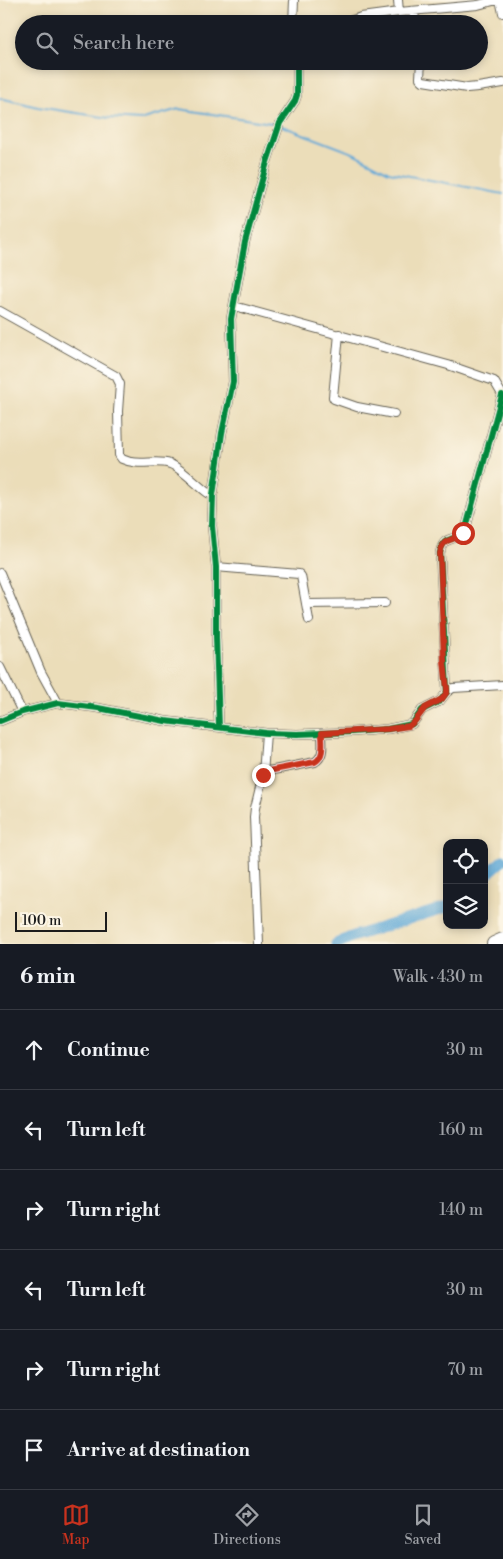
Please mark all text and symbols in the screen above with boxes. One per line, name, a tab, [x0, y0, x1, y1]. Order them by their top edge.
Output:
search box	[15, 15, 488, 70]
icon: search	[33, 29, 61, 57]
text: Search here	[73, 31, 174, 55]
route start	[452, 522, 475, 545]
route end	[252, 764, 275, 787]
map controls	[443, 839, 488, 929]
button: locate	[443, 839, 488, 884]
button: layers	[443, 884, 488, 929]
scale bar	[15, 909, 108, 932]
text: 100 m	[22, 912, 61, 930]
text: 6 min	[20, 964, 75, 990]
text: Walk · 430 m	[393, 967, 483, 987]
icon: ahead	[20, 1036, 48, 1064]
text: Continue	[67, 1038, 150, 1062]
text: 30 m	[446, 1040, 483, 1060]
icon: left	[20, 1116, 48, 1144]
text: Turn left	[67, 1118, 146, 1142]
text: 160 m	[439, 1120, 483, 1140]
icon: right	[20, 1196, 48, 1224]
text: Turn right	[67, 1198, 160, 1222]
text: 140 m	[439, 1200, 483, 1220]
icon: left	[20, 1276, 48, 1304]
text: Turn left	[67, 1278, 146, 1302]
text: 30 m	[446, 1280, 483, 1300]
icon: right	[20, 1356, 48, 1384]
text: Turn right	[67, 1358, 160, 1382]
text: 70 m	[447, 1360, 483, 1380]
icon: arrive	[20, 1436, 48, 1464]
text: Arrive at destination	[67, 1438, 250, 1462]
tab: Map	[62, 1501, 90, 1549]
tab: Directions	[213, 1501, 281, 1549]
tab: Saved	[404, 1501, 441, 1549]

